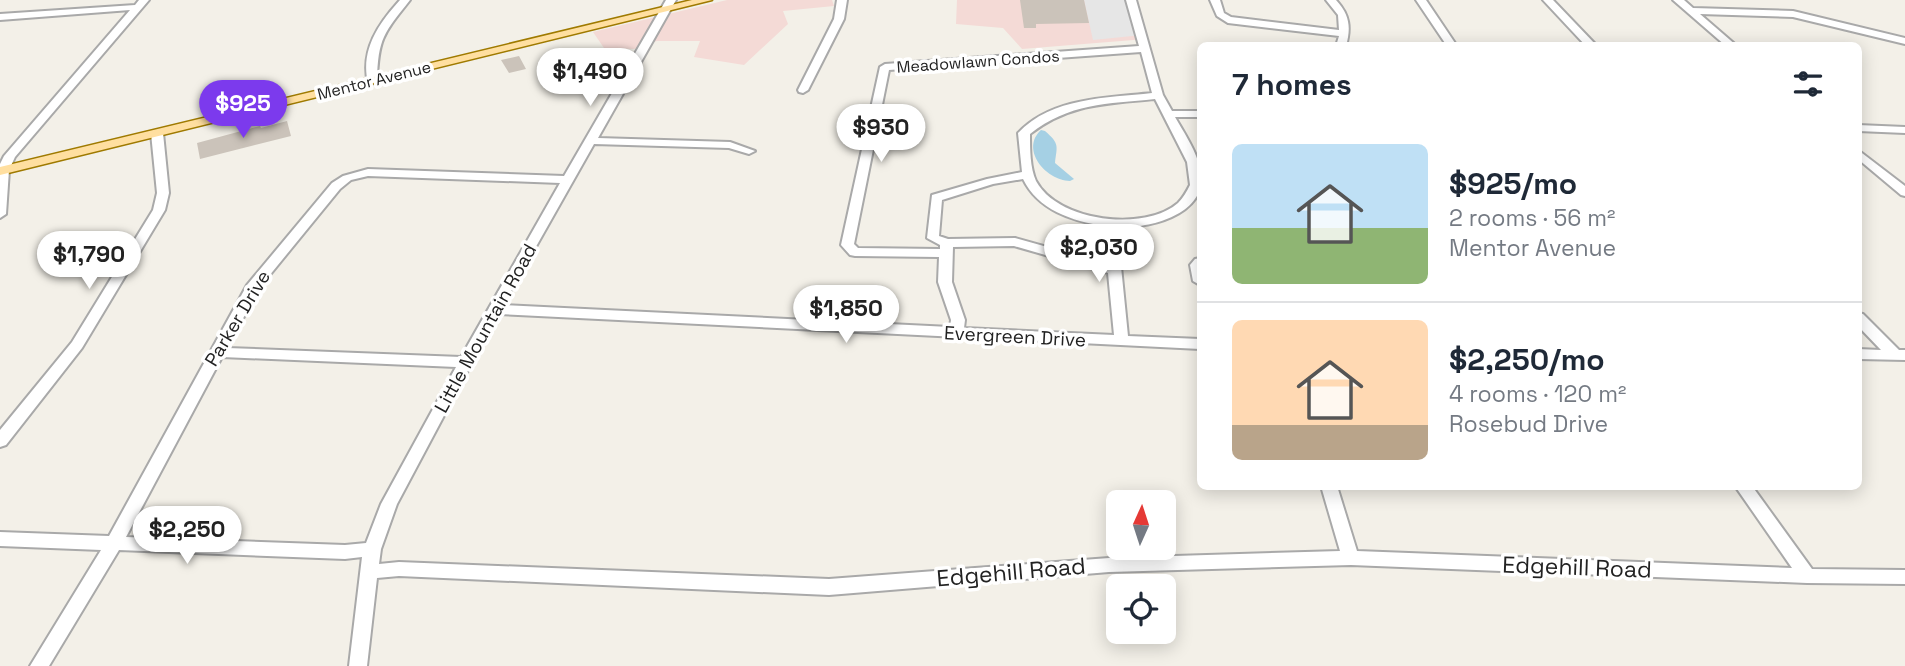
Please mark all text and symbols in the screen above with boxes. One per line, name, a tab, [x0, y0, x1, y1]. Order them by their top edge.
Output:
street label: Meadowlawn Condos	[896, 45, 1060, 78]
pin: $1,490	[533, 48, 647, 108]
street label: Mentor Avenue	[315, 56, 433, 105]
text: $1,490	[553, 56, 627, 86]
text: 7 homes	[1232, 65, 1352, 104]
icon: filters	[1789, 65, 1827, 103]
pin: $925	[202, 80, 284, 140]
text: $925	[215, 88, 271, 118]
pin: $930	[840, 104, 922, 164]
text: $930	[852, 112, 910, 142]
text: $925/mo	[1449, 164, 1577, 203]
icon: home	[1288, 172, 1372, 256]
text: 2 rooms · 56 m²	[1449, 203, 1615, 233]
pin: $2,030	[1042, 224, 1156, 284]
pin: $1,790	[32, 232, 146, 291]
text: $2,030	[1060, 232, 1138, 262]
text: Mentor Avenue	[1449, 233, 1616, 263]
text: $1,790	[53, 239, 125, 269]
street label: Little Mountain Road	[429, 239, 542, 417]
street label: Parker Drive	[199, 266, 276, 371]
pin: $1,850	[789, 286, 903, 345]
text: $1,850	[809, 293, 883, 323]
street label: Evergreen Drive	[943, 320, 1087, 353]
text: $2,250/mo	[1449, 340, 1605, 379]
icon: home	[1288, 348, 1372, 432]
text: 4 rooms · 120 m²	[1449, 379, 1626, 409]
text: Rosebud Drive	[1449, 409, 1608, 439]
north arrow	[1106, 490, 1176, 560]
map controls	[1106, 490, 1176, 644]
pin: $2,250	[130, 506, 244, 566]
text: $2,250	[149, 514, 225, 544]
street label: Edgehill Road	[1502, 549, 1652, 585]
street label: Edgehill Road	[935, 551, 1087, 593]
button: locate	[1106, 574, 1176, 644]

